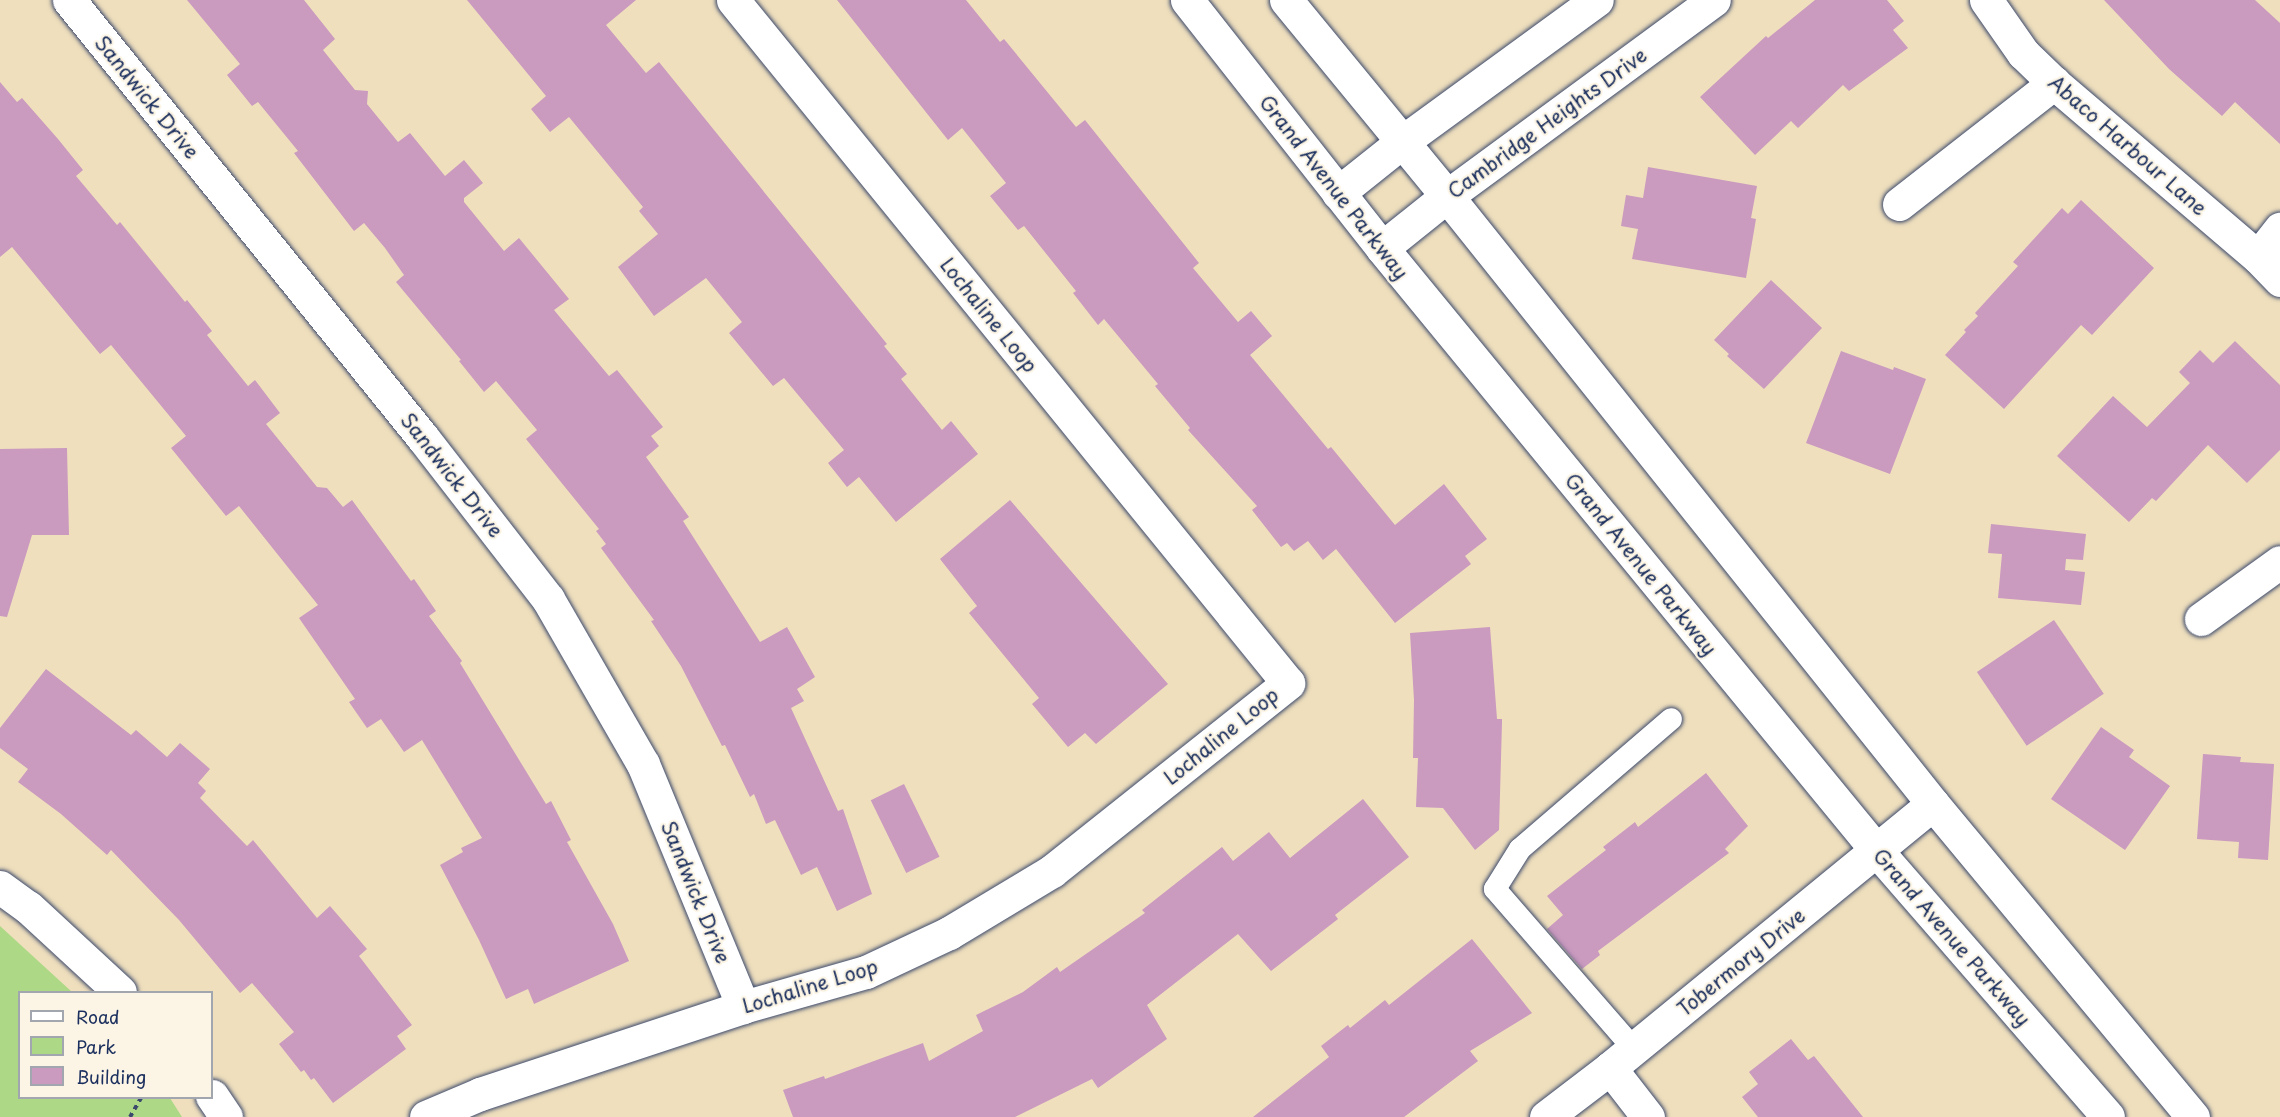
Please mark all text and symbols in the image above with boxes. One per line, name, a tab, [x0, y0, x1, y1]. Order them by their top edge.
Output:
street label: Sandwick Drive	[90, 31, 204, 163]
street label: Cambridge Heights Drive	[1443, 43, 1651, 203]
street label: Abaco Harbour Lane	[2044, 70, 2212, 220]
street label: Grand Avenue Parkway	[1254, 90, 1414, 284]
street label: Lochaline Loop	[935, 253, 1043, 377]
street label: Sandwick Drive	[396, 408, 508, 542]
street label: Grand Avenue Parkway	[1560, 468, 1722, 660]
street label: Lochaline Loop	[1159, 682, 1283, 790]
street label: Sandwick Drive	[657, 818, 735, 966]
street label: Grand Avenue Parkway	[1868, 843, 2036, 1031]
street label: Tobermory Drive	[1672, 903, 1810, 1021]
street label: Lochaline Loop	[739, 954, 881, 1018]
legend	[18, 991, 213, 1099]
text: Road	[76, 1003, 120, 1030]
text: Park	[76, 1033, 116, 1060]
text: Building	[76, 1063, 146, 1090]

